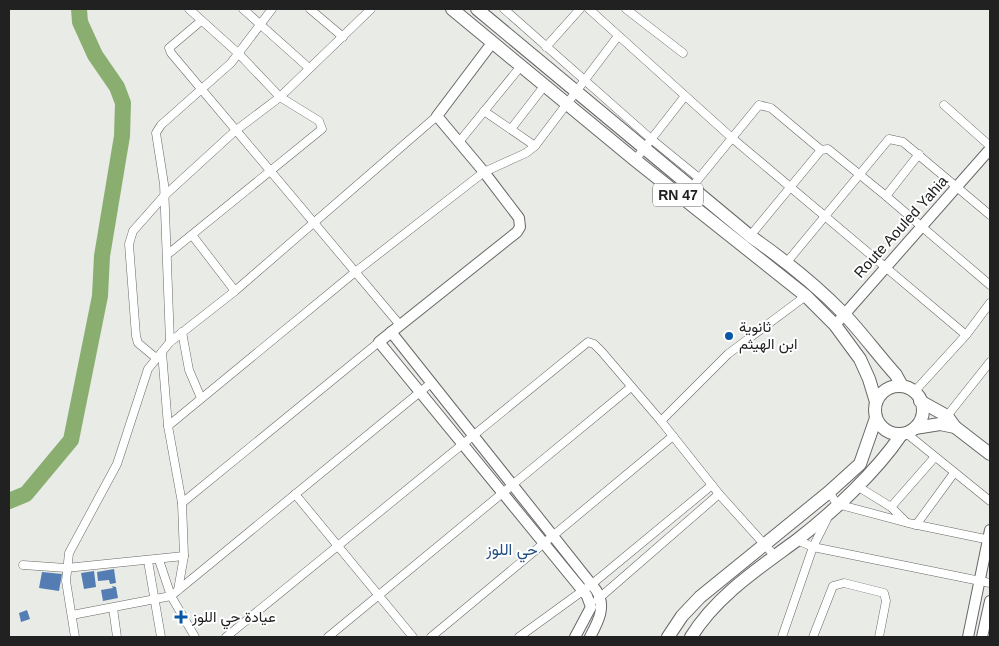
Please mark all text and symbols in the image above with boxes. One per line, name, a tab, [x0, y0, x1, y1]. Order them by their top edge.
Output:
street label: Route Aouled Yahia	[850, 172, 951, 281]
road number: RN 47	[653, 184, 703, 206]
place label: ثانوية ابن الهيثم	[739, 318, 797, 354]
marker: ثانوية ابن الهيثم	[723, 330, 735, 342]
district label: حي اللوز	[485, 541, 538, 563]
place label: عيادة حي اللوز	[191, 608, 276, 630]
marker: عيادة حي اللوز	[174, 610, 188, 624]

